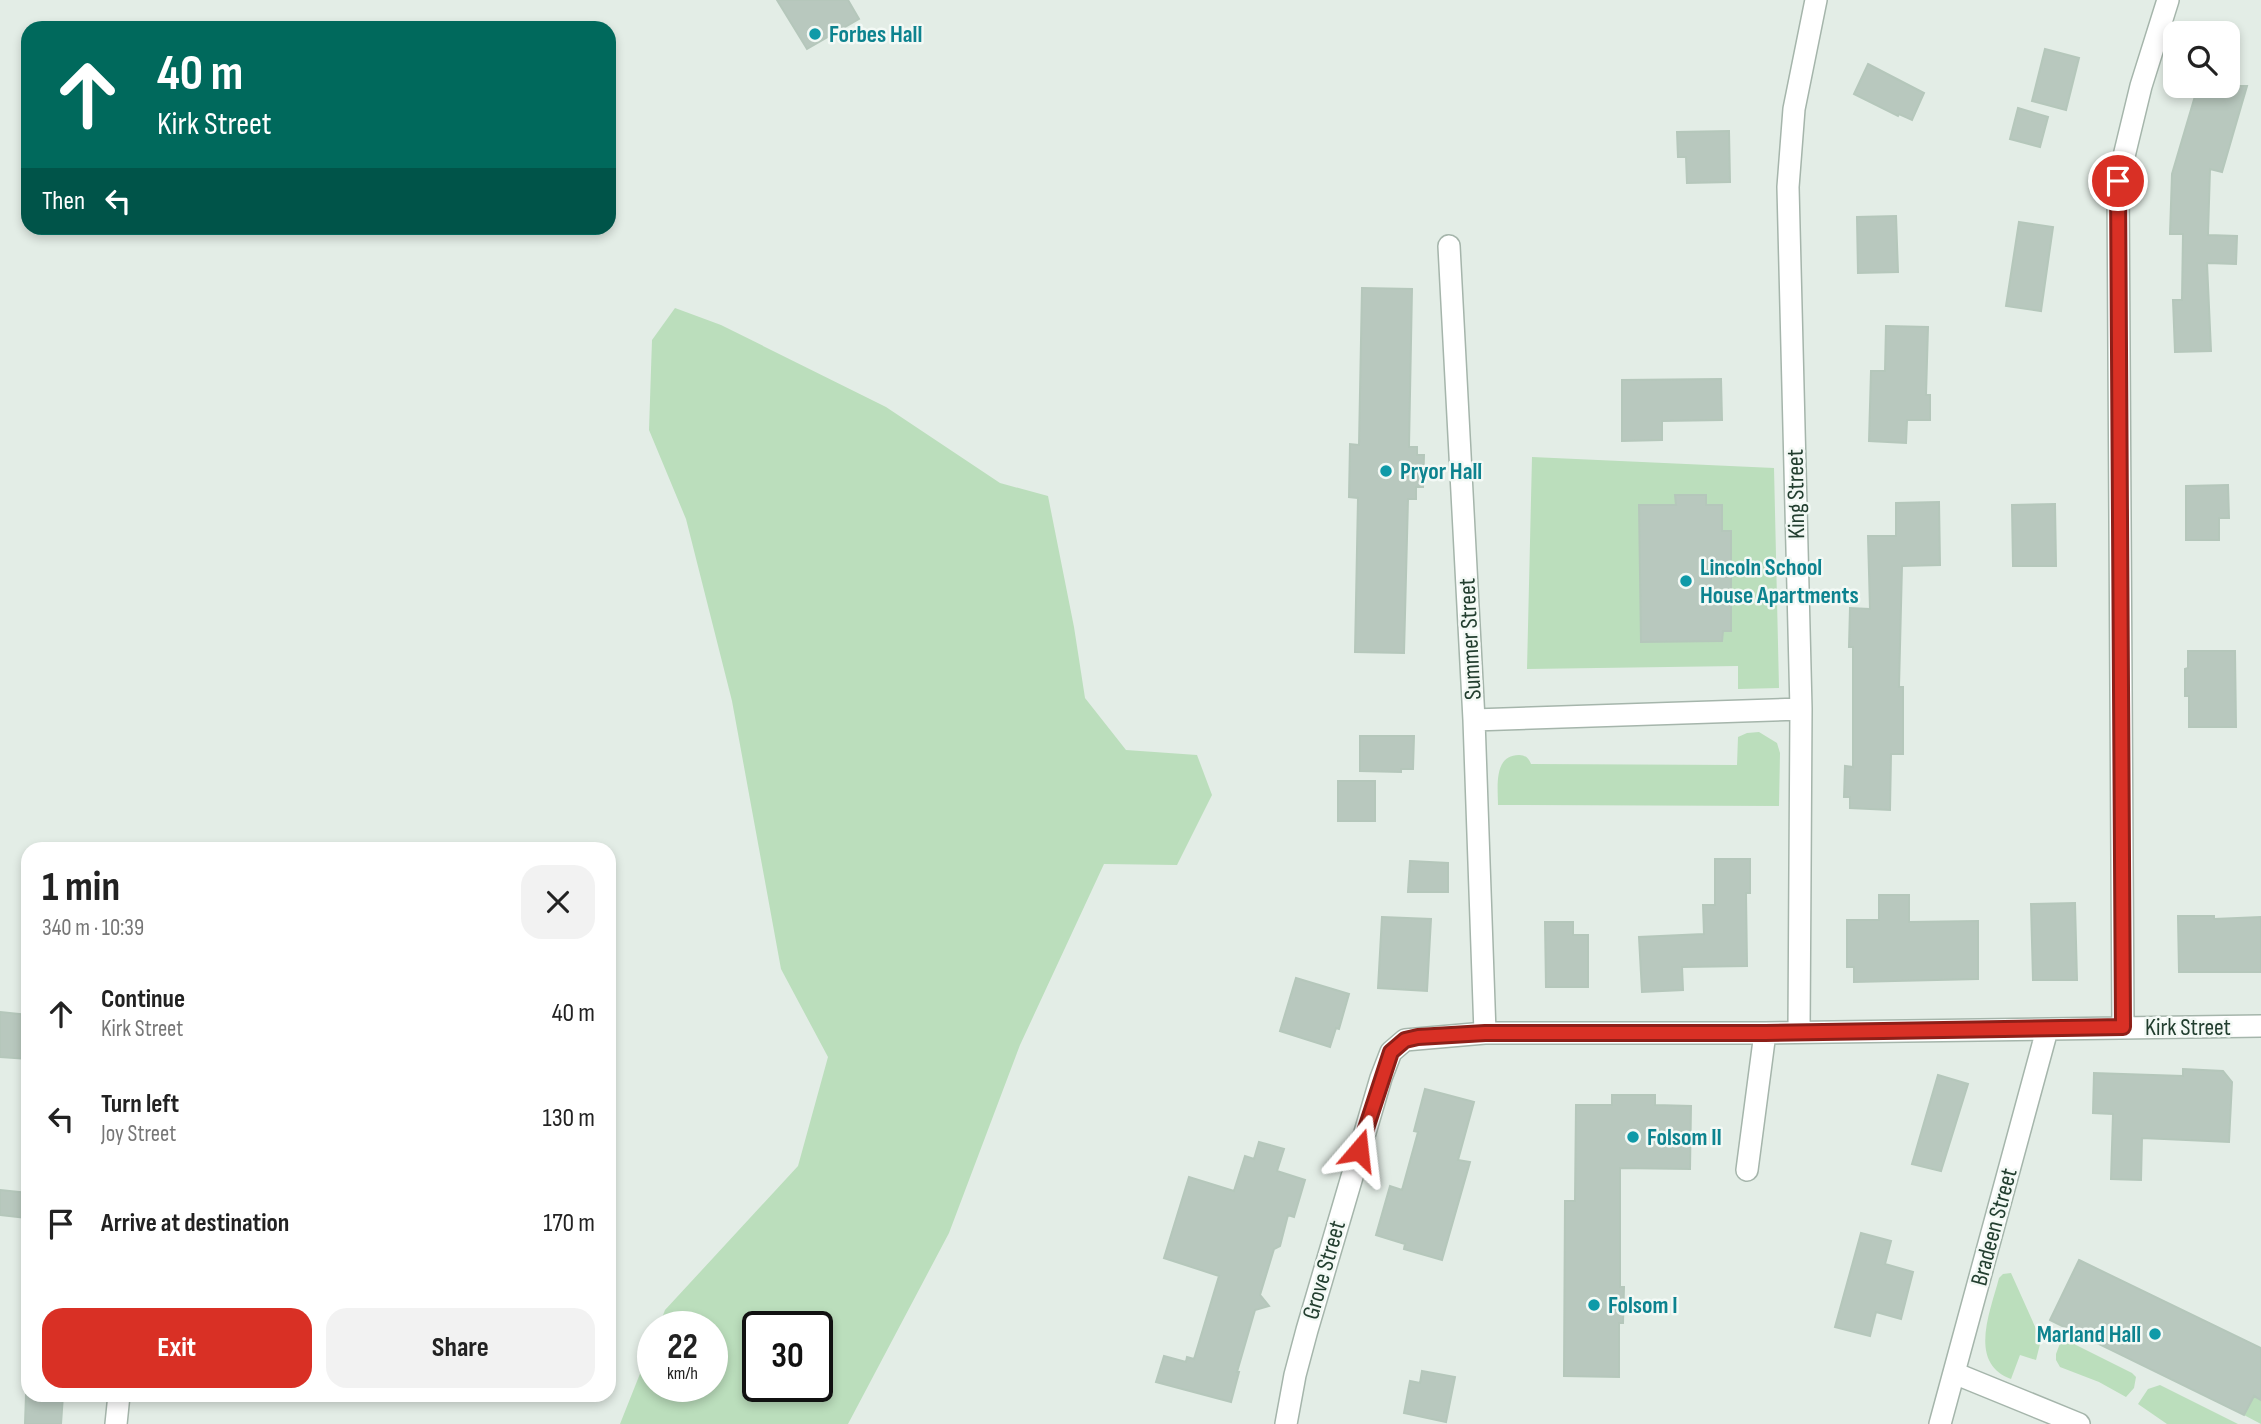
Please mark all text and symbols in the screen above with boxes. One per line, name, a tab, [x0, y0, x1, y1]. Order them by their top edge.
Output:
place label: Forbes Hall	[829, 20, 922, 49]
map controls	[2163, 21, 2240, 98]
button: search	[2163, 21, 2240, 98]
marker: Forbes Hall	[807, 26, 823, 42]
text: 40 m	[157, 45, 243, 104]
icon: ahead	[42, 49, 133, 140]
text: Kirk Street	[157, 105, 272, 144]
pin	[2088, 151, 2148, 211]
icon: arrive	[2099, 162, 2137, 200]
icon: left	[99, 182, 137, 220]
text: Then	[42, 186, 85, 217]
street label: King Street	[1781, 449, 1811, 539]
place label: Pryor Hall	[1400, 457, 1482, 486]
marker: Pryor Hall	[1378, 463, 1394, 479]
place label: Lincoln School House Apartments	[1700, 553, 1859, 610]
marker: Lincoln School House Apartments	[1678, 573, 1694, 589]
street label: Summer Street	[1452, 577, 1488, 701]
text: 1 min	[42, 862, 120, 913]
button: close	[521, 865, 595, 939]
text: 340 m · 10:39	[42, 914, 144, 942]
text: Continue	[101, 984, 185, 1015]
icon: ahead	[42, 995, 80, 1033]
text: 40 m	[552, 998, 595, 1029]
street label: Kirk Street	[2145, 1013, 2231, 1042]
text: Kirk Street	[101, 1015, 183, 1043]
text: Turn left	[101, 1089, 179, 1120]
icon: left	[42, 1100, 80, 1138]
text: 130 m	[543, 1103, 595, 1134]
position arrow	[1322, 1113, 1396, 1187]
text: Joy Street	[101, 1120, 176, 1148]
place label: Folsom II	[1647, 1123, 1722, 1152]
marker: Folsom II	[1625, 1129, 1641, 1145]
street label: Bradeen Street	[1964, 1165, 2024, 1289]
icon: arrive	[42, 1205, 80, 1243]
text: Arrive at destination	[101, 1208, 289, 1239]
text: 170 m	[543, 1208, 595, 1239]
street label: Grove Street	[1296, 1217, 1352, 1323]
place label: Folsom I	[1608, 1291, 1678, 1320]
marker: Folsom I	[1586, 1297, 1602, 1313]
button: Exit	[42, 1308, 312, 1388]
button: Share	[326, 1308, 595, 1388]
speed limit sign: 30	[742, 1311, 833, 1402]
place label: Marland Hall	[2037, 1320, 2141, 1349]
text: 22	[667, 1326, 698, 1369]
marker: Marland Hall	[2147, 1326, 2163, 1342]
text: km/h	[667, 1363, 698, 1384]

